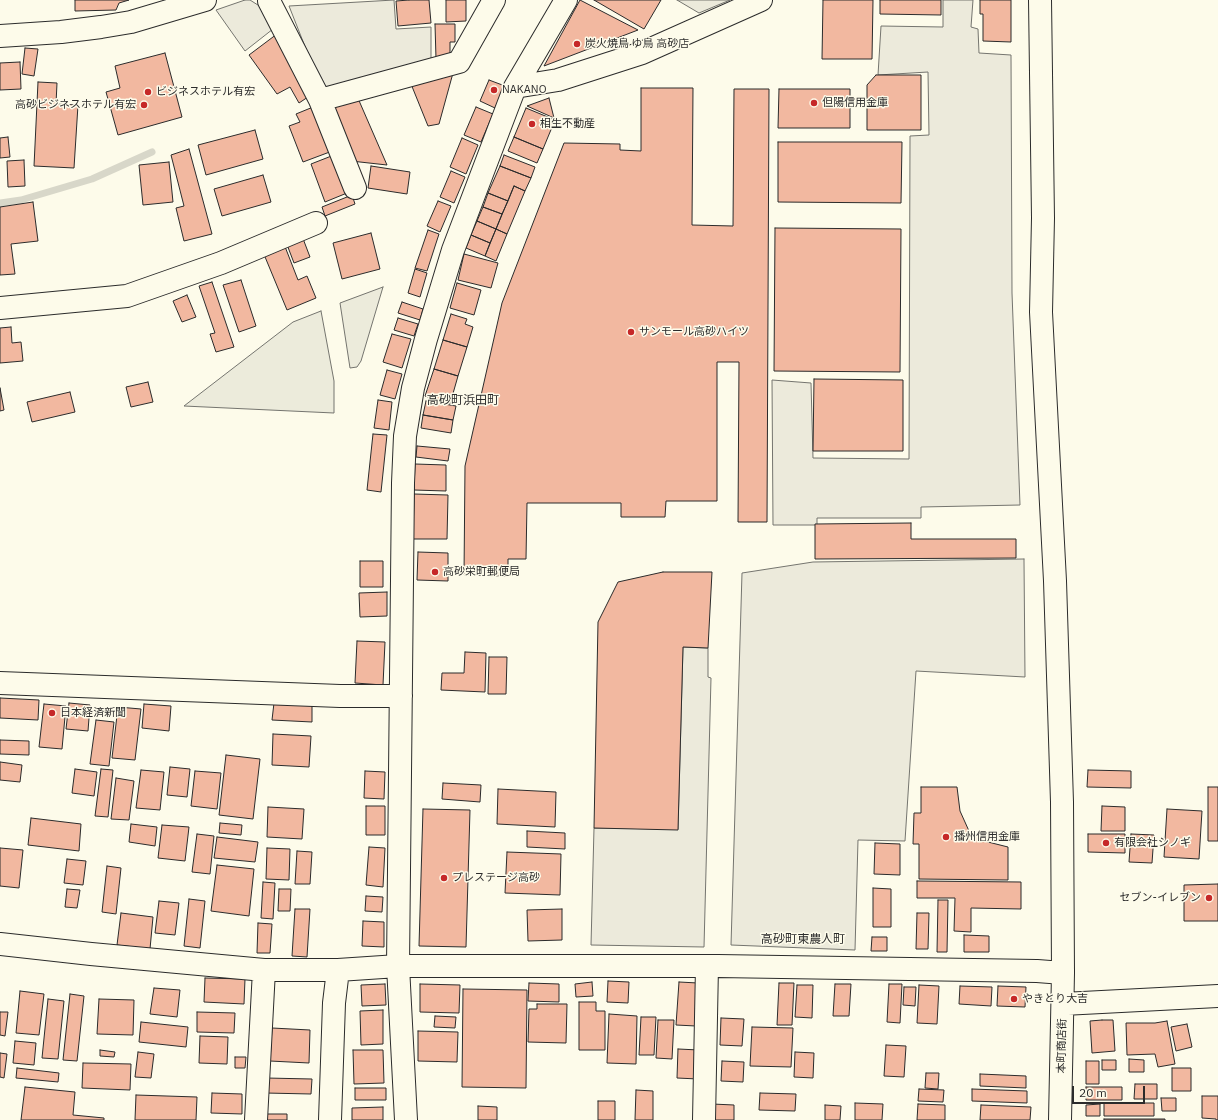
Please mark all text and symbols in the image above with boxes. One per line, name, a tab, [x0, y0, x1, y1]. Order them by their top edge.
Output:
place label: 炭火焼鳥 ゆ鳥 高砂店	[585, 37, 689, 51]
marker: 炭火焼鳥 ゆ鳥 高砂店	[572, 39, 582, 49]
place label: NAKANO	[502, 83, 546, 97]
place label: ビジネスホテル有宏	[156, 85, 255, 99]
marker: NAKANO	[489, 85, 499, 95]
marker: ビジネスホテル有宏	[143, 87, 153, 97]
place label: 但陽信用金庫	[822, 96, 888, 110]
place label: 高砂ビジネスホテル有宏	[15, 98, 136, 112]
marker: 但陽信用金庫	[809, 98, 819, 108]
marker: 高砂ビジネスホテル有宏	[139, 100, 149, 110]
place label: 相生不動産	[540, 117, 595, 131]
marker: 相生不動産	[527, 119, 537, 129]
place label: サンモール高砂ハイツ	[639, 325, 749, 339]
marker: サンモール高砂ハイツ	[626, 327, 636, 337]
district label: 高砂町浜田町	[427, 394, 499, 408]
place label: 高砂栄町郵便局	[443, 565, 520, 579]
marker: 高砂栄町郵便局	[430, 567, 440, 577]
place label: 日本経済新聞	[60, 706, 126, 720]
marker: 日本経済新聞	[47, 708, 57, 718]
place label: 播州信用金庫	[954, 830, 1020, 844]
marker: 播州信用金庫	[941, 832, 951, 842]
place label: 有限会社シノギ	[1114, 836, 1191, 850]
marker: 有限会社シノギ	[1101, 838, 1111, 848]
place label: プレステージ高砂	[452, 871, 540, 885]
marker: プレステージ高砂	[439, 873, 449, 883]
place label: セブン-イレブン	[1120, 891, 1201, 905]
marker: セブン-イレブン	[1204, 893, 1214, 903]
district label: 高砂町東農人町	[761, 933, 845, 947]
place label: やきとり大吉	[1022, 992, 1088, 1006]
marker: やきとり大吉	[1009, 994, 1019, 1004]
street label: 本町商店街	[1055, 1018, 1069, 1074]
scale bar	[1074, 1078, 1147, 1104]
text: 20 m	[1079, 1085, 1107, 1100]

